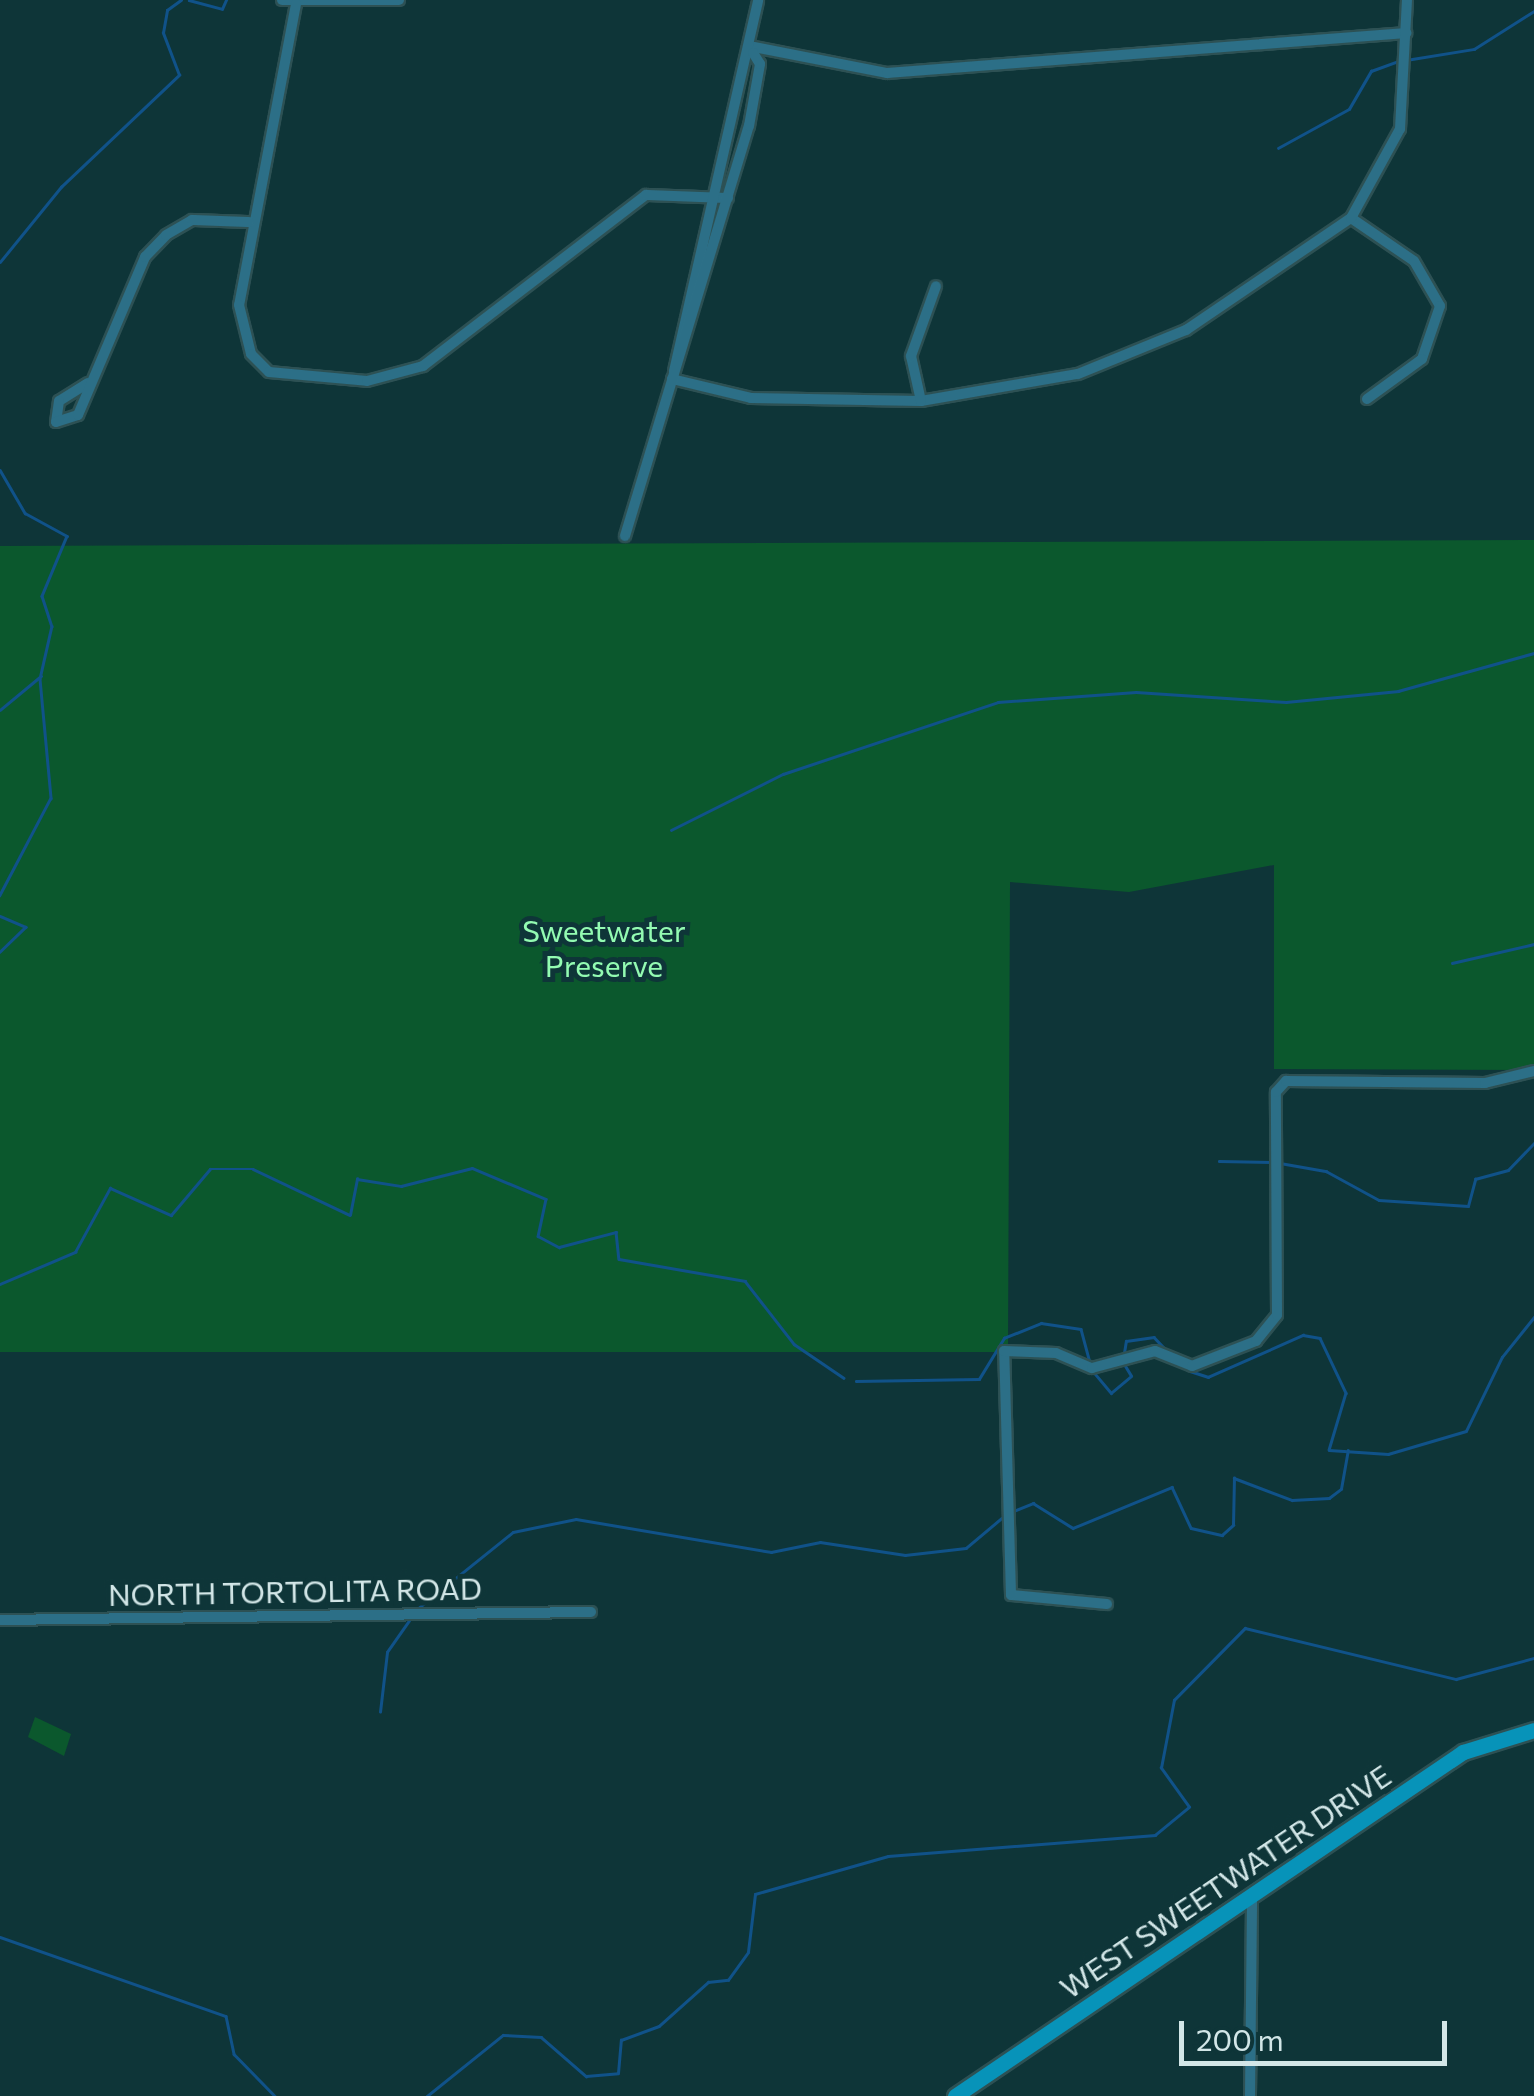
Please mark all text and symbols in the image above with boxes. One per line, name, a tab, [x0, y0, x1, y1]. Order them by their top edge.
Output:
park label: Sweetwater Preserve	[522, 912, 686, 982]
street label: NORTH TORTOLITA ROAD	[108, 1570, 482, 1612]
street label: WEST SWEETWATER DRIVE	[1053, 1757, 1397, 2005]
scale bar	[1184, 2001, 1452, 2063]
text: 200 m	[1196, 2020, 1284, 2057]

